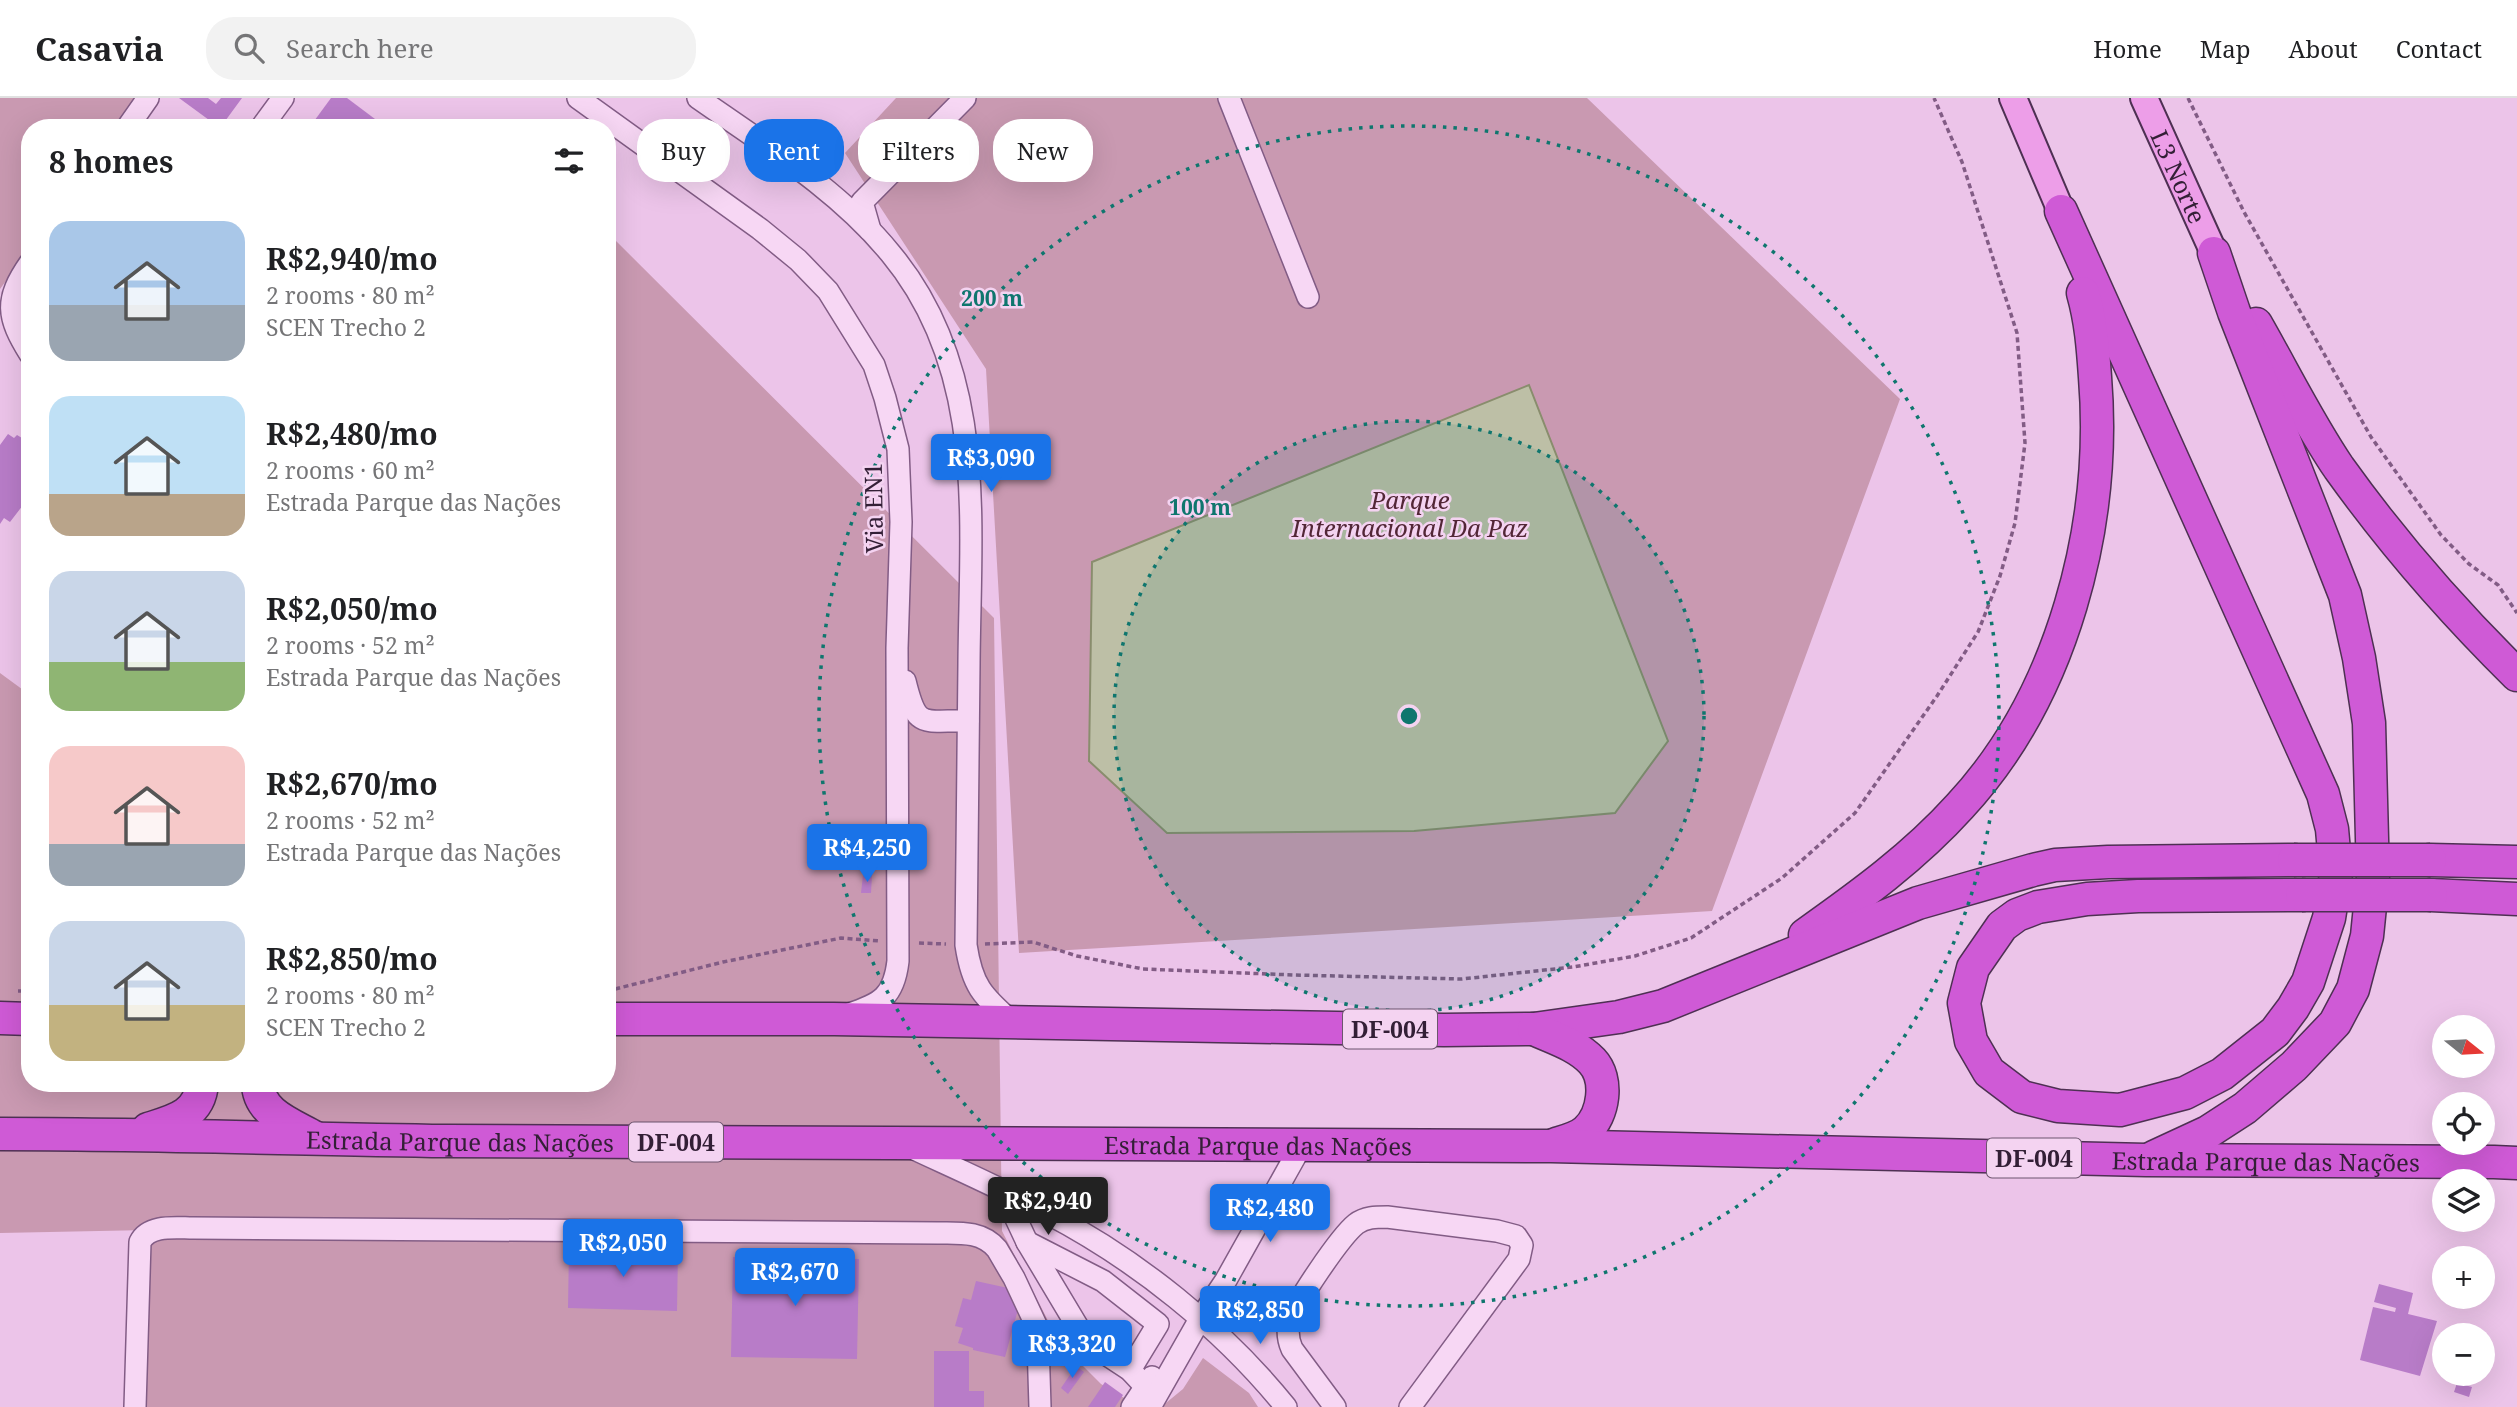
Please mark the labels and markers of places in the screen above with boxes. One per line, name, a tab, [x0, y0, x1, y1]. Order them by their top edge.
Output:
pin: R$3,090	[926, 434, 1056, 494]
centre of rings	[1397, 704, 1421, 728]
pin: R$4,250	[802, 824, 932, 884]
pin: R$2,940	[983, 1178, 1113, 1237]
pin: R$2,480	[1205, 1184, 1335, 1244]
pin: R$2,050	[558, 1220, 688, 1279]
pin: R$2,670	[730, 1248, 860, 1308]
pin: R$2,850	[1195, 1286, 1325, 1346]
pin: R$3,320	[1007, 1320, 1137, 1380]

